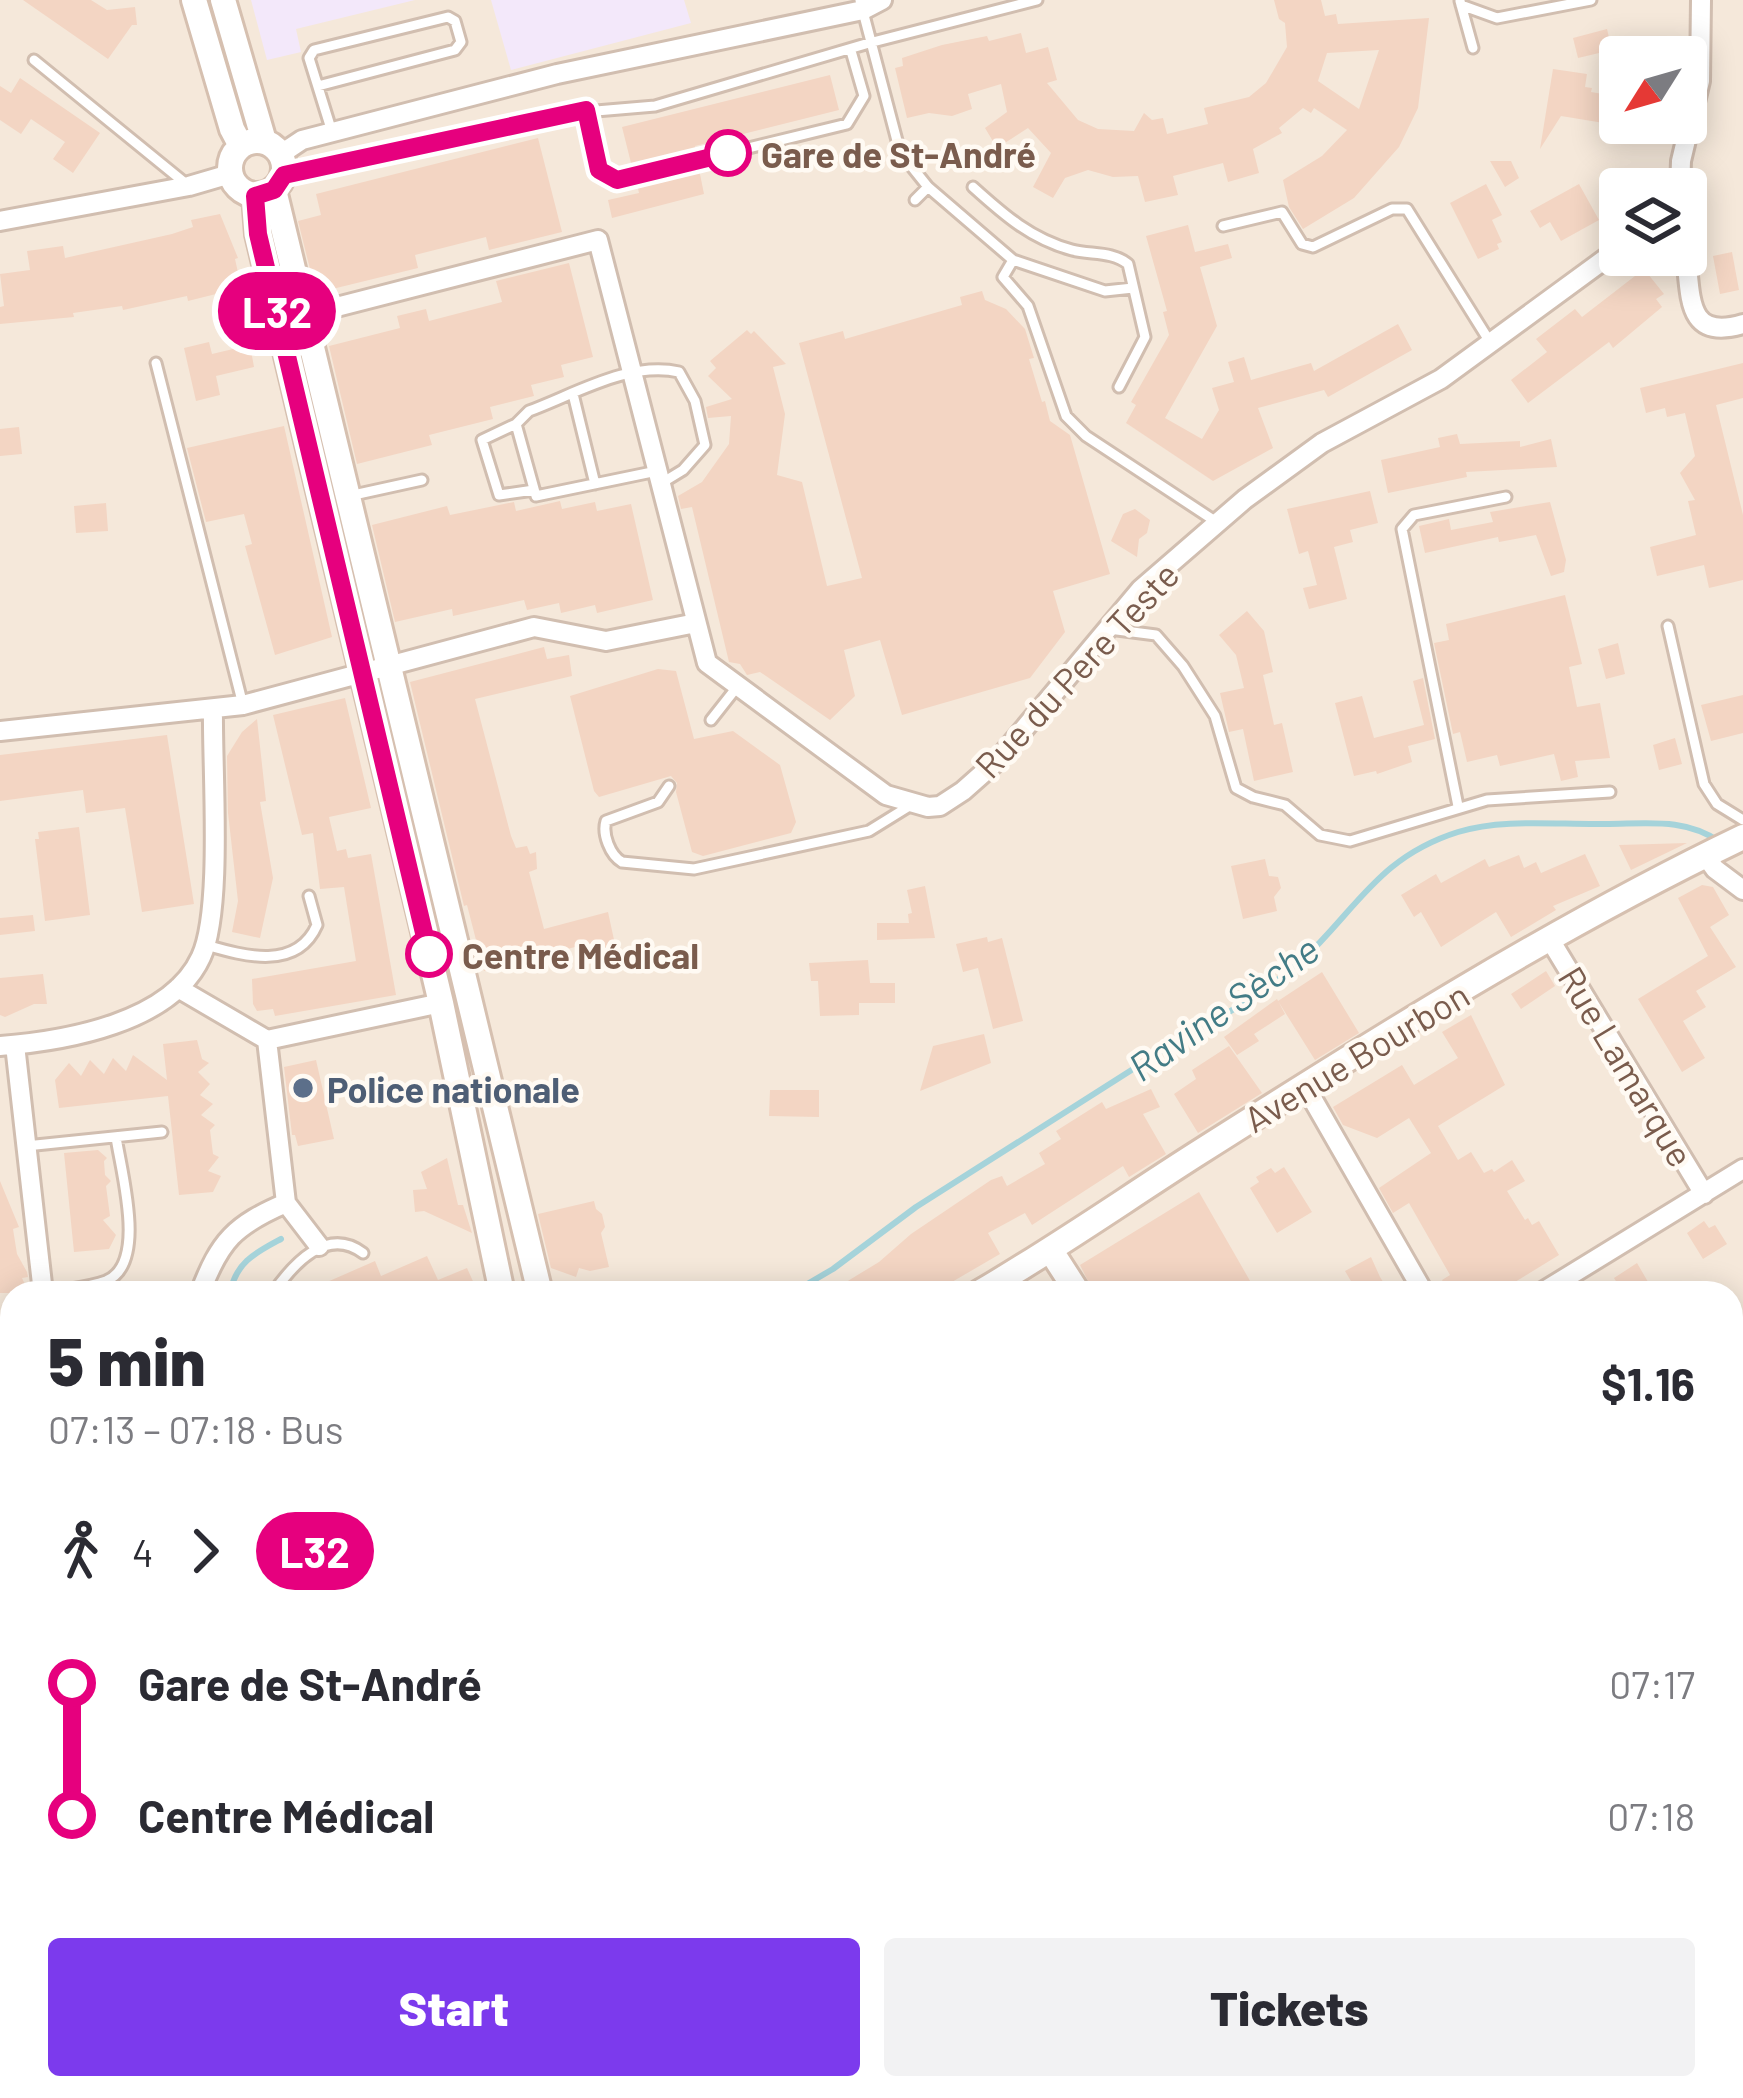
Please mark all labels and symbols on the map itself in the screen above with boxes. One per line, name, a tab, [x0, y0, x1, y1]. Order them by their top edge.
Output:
north arrow	[1599, 36, 1707, 144]
marker: Gare de St-André	[706, 131, 750, 175]
place label: Gare de St-André	[761, 132, 1036, 175]
line badge: L32	[208, 272, 346, 350]
street label: Rue du Pere Teste	[965, 552, 1187, 786]
water label: Ravine Sèche	[1119, 924, 1327, 1090]
marker: Centre Médical	[407, 932, 451, 976]
place label: Centre Médical	[462, 933, 699, 976]
street label: Rue Lamarque	[1550, 958, 1704, 1174]
street label: Avenue Bourbon	[1236, 972, 1476, 1140]
place label: Police nationale	[327, 1067, 580, 1110]
marker: Police nationale	[290, 1075, 316, 1101]

